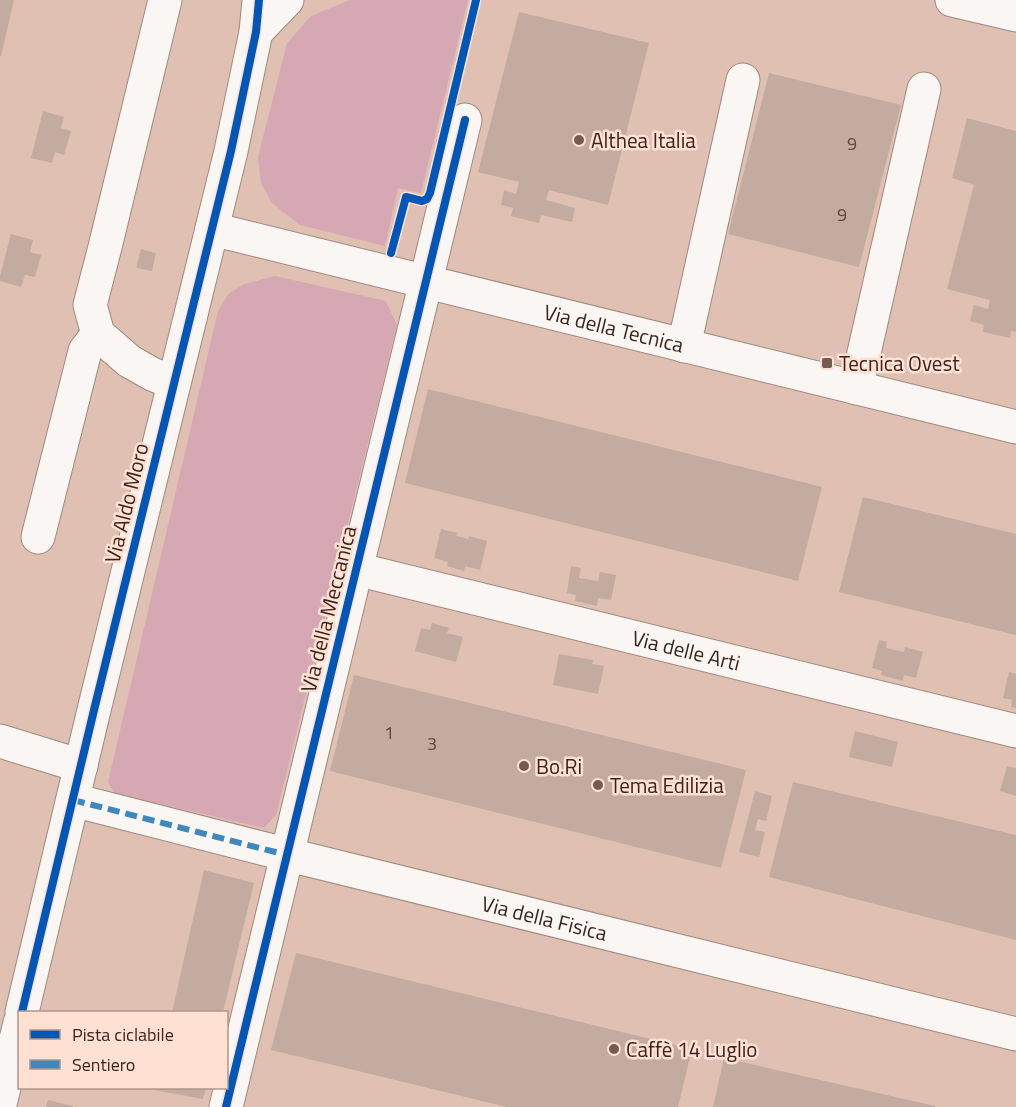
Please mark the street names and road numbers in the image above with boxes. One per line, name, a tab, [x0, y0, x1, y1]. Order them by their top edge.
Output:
street label: Via della Tecnica	[541, 295, 688, 361]
street label: Via Aldo Moro	[96, 439, 156, 567]
street label: Via della Meccanica	[292, 522, 364, 696]
street label: Via delle Arti	[629, 621, 744, 679]
street label: Via della Fisica	[478, 887, 611, 949]

